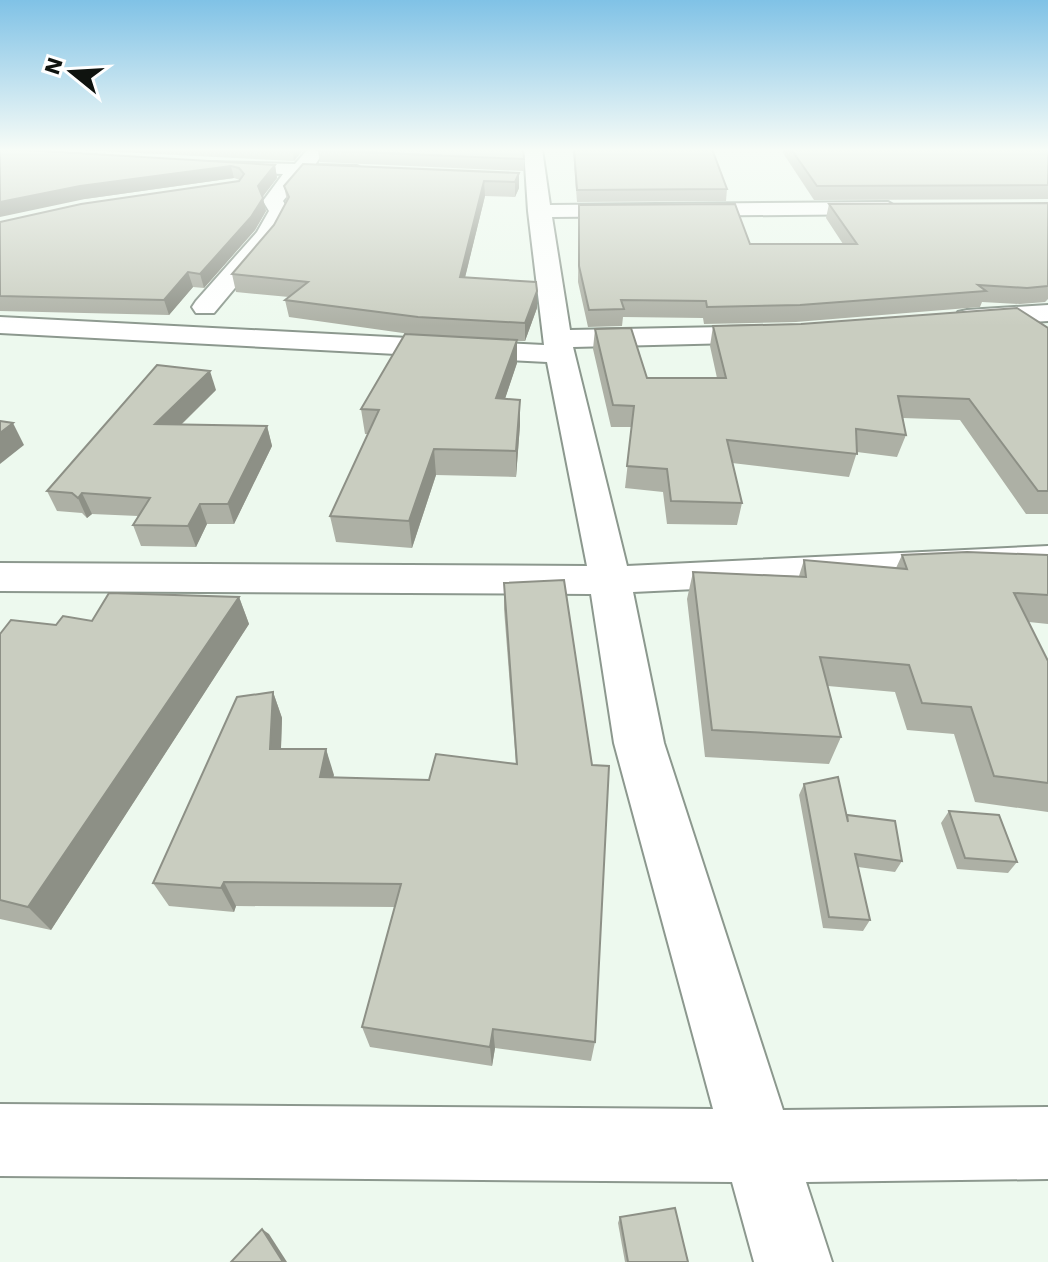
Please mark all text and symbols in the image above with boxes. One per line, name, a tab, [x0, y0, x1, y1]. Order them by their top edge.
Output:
north arrow	[32, 32, 112, 112]
text: N	[39, 54, 68, 78]

